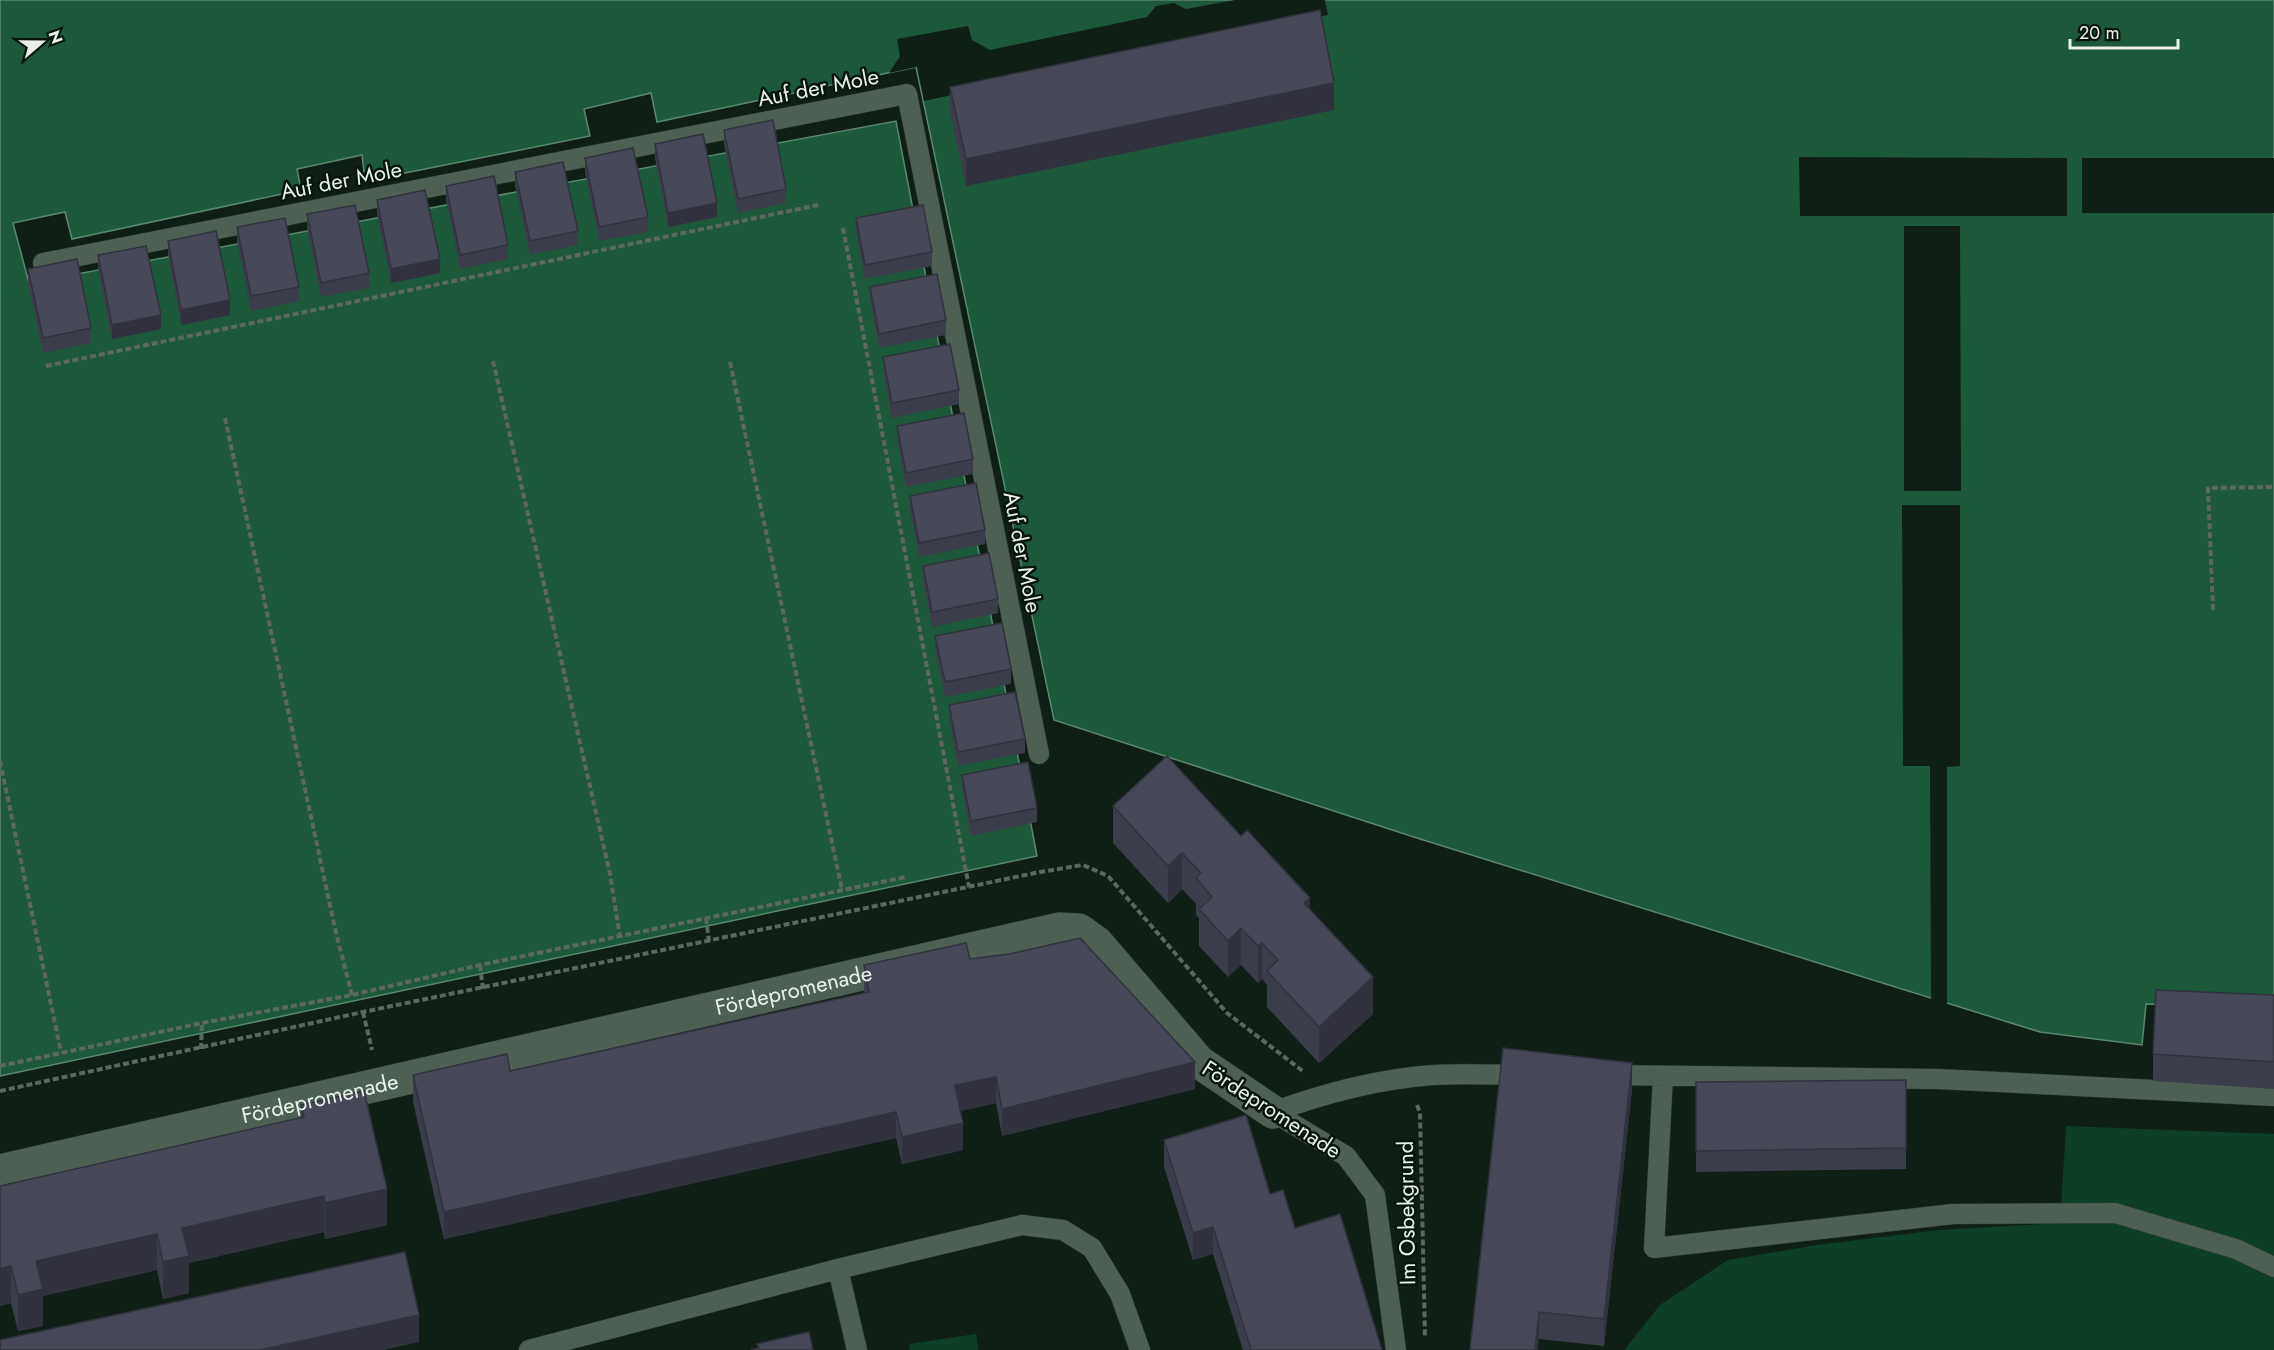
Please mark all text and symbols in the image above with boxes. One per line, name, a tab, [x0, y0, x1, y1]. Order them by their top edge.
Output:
north arrow	[12, 12, 72, 72]
scale bar	[2070, 12, 2178, 50]
text: 20 m	[2079, 20, 2119, 46]
text: N	[43, 27, 69, 47]
street label: Auf der Mole	[755, 60, 881, 114]
street label: Auf der Mole	[278, 153, 404, 207]
street label: Auf der Mole	[996, 489, 1050, 615]
street label: Fördepromenade	[712, 956, 875, 1023]
street label: Fördepromenade	[1196, 1052, 1348, 1166]
street label: Fördepromenade	[238, 1064, 401, 1131]
street label: Im Osbekgrund	[1389, 1141, 1423, 1285]

